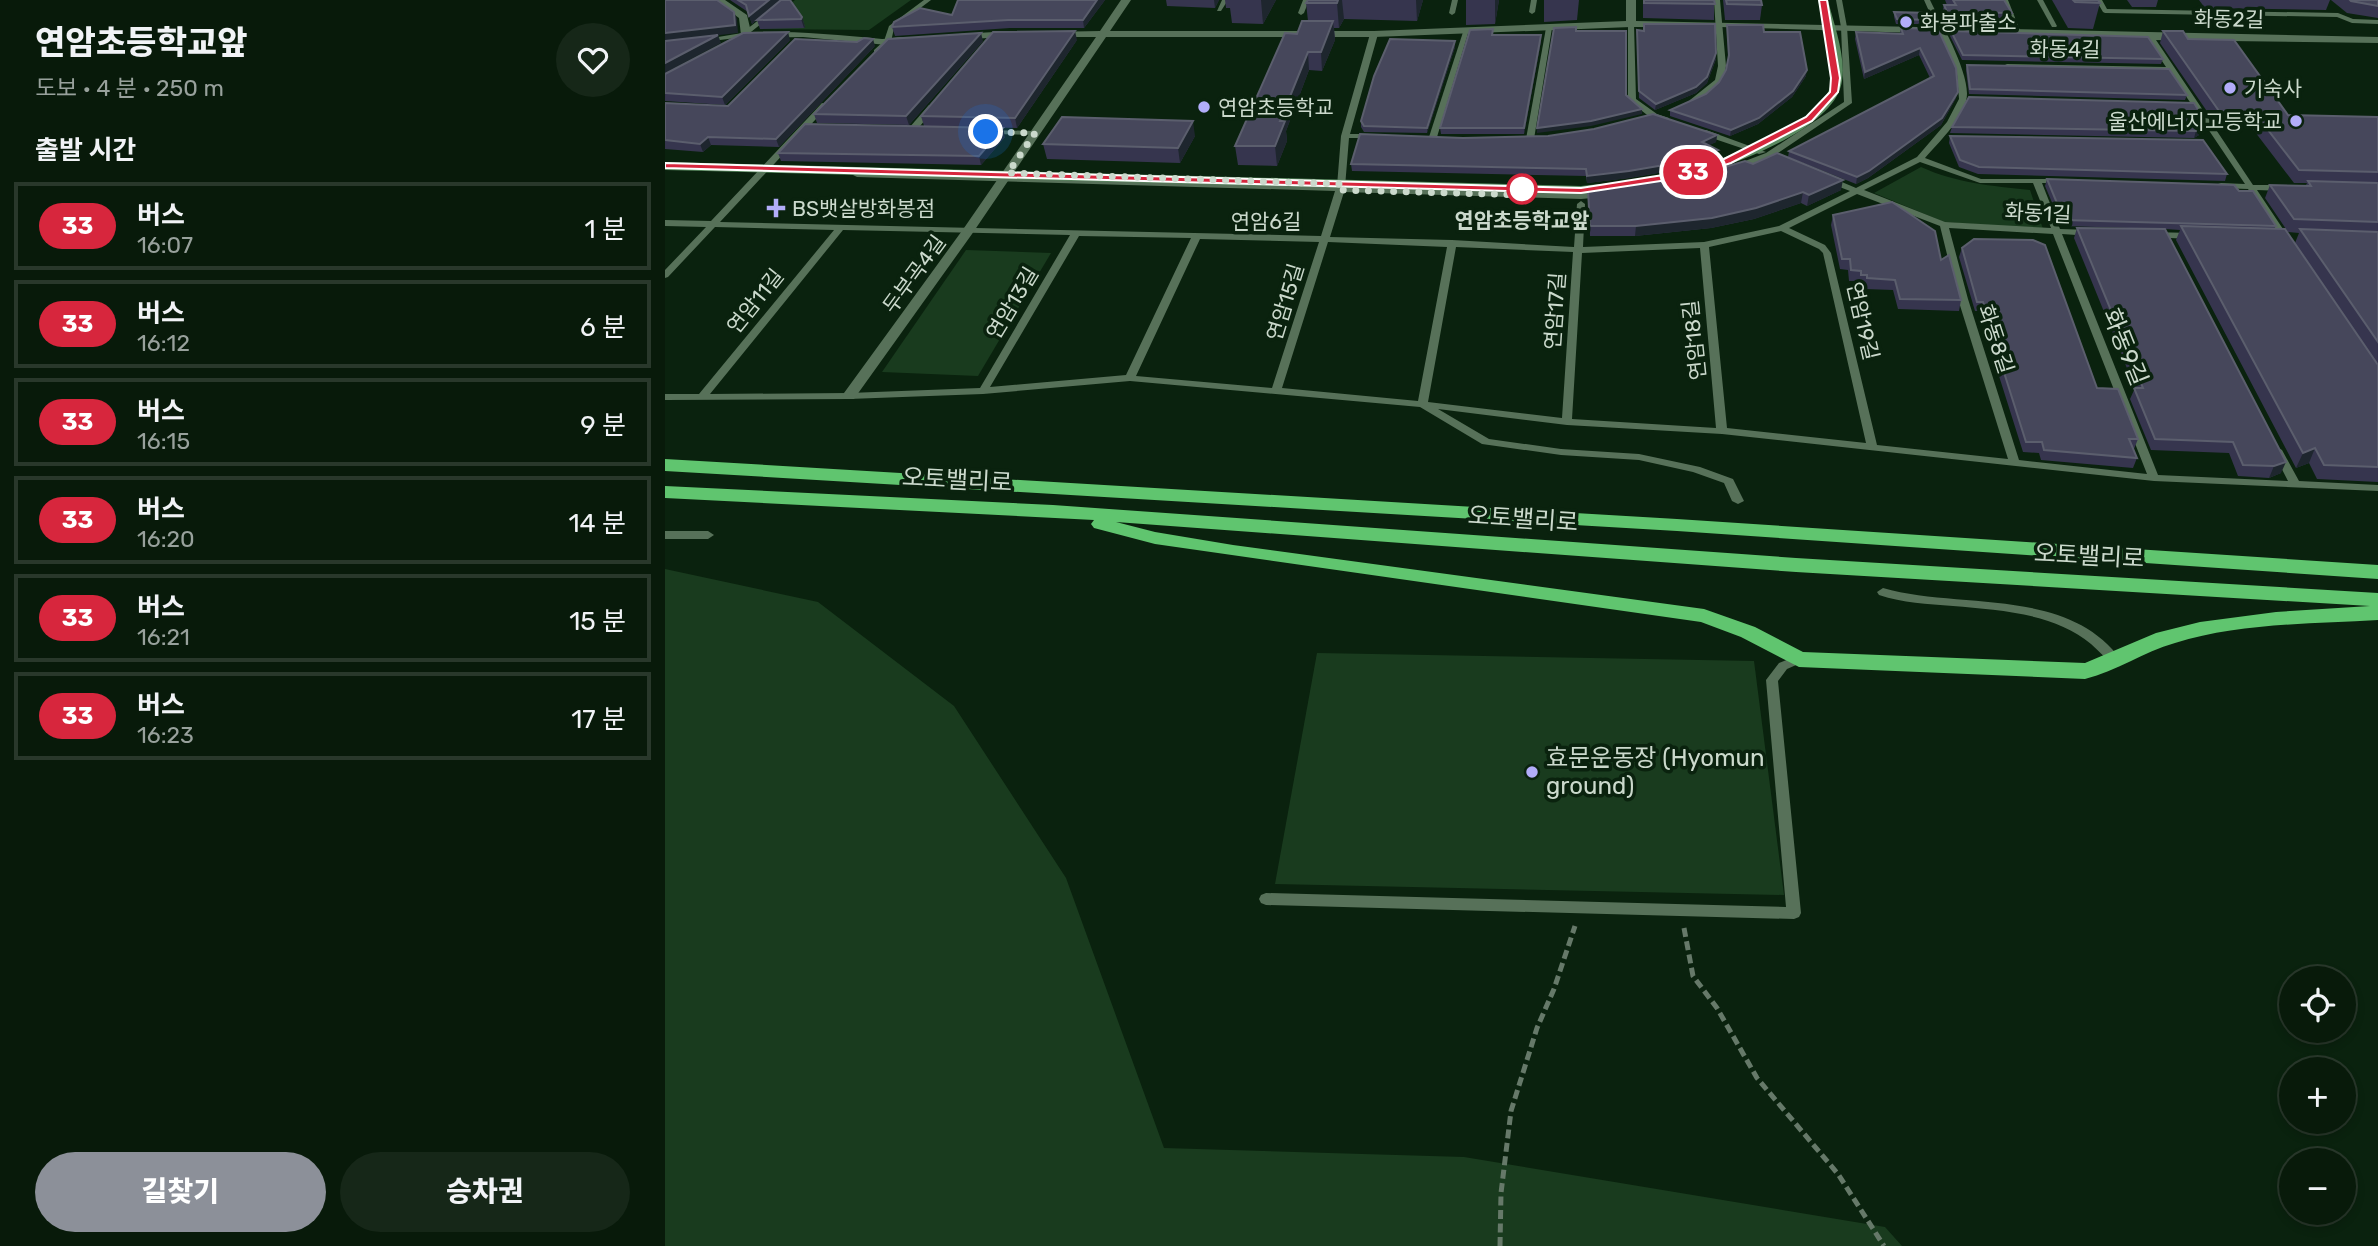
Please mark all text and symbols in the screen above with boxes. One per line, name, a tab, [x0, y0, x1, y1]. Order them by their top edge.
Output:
street label: 화동2길	[2194, 6, 2264, 32]
place label: 화봉파출소	[1920, 10, 2017, 35]
marker: 화봉파출소	[1898, 14, 1914, 30]
text: 연암초등학교앞	[35, 23, 248, 62]
button: heart	[556, 23, 630, 97]
street label: 화동4길	[2029, 36, 2101, 62]
text: 도보 · 4 분 · 250 m	[35, 74, 224, 102]
place label: 기숙사	[2244, 76, 2302, 101]
marker: 기숙사	[2222, 80, 2238, 96]
place label: 연암초등학교	[1218, 95, 1334, 120]
marker: 연암초등학교	[1196, 99, 1212, 115]
place label: 울산에너지고등학교	[2108, 109, 2282, 134]
marker: 울산에너지고등학교	[2288, 113, 2304, 129]
your location	[968, 114, 1003, 149]
text: 출발 시간	[35, 135, 136, 166]
line badge: 33	[1661, 149, 1725, 195]
text: 33	[1677, 158, 1709, 186]
marker: 연암초등학교앞	[1507, 174, 1537, 204]
place label: BS뱃살방화봉점	[792, 196, 935, 221]
marker: BS뱃살방화봉점	[766, 198, 786, 218]
street label: 화동1길	[2004, 199, 2072, 227]
text: 버스	[137, 200, 185, 231]
place label: 연암초등학교앞	[1454, 208, 1590, 233]
street label: 연암6길	[1231, 209, 1301, 234]
text: 33	[62, 212, 93, 240]
text: 1 분	[585, 214, 626, 245]
street label: 두부곡4길	[877, 230, 951, 318]
text: 16:07	[137, 231, 193, 259]
street label: 연암15길	[1261, 260, 1309, 344]
street label: 연암13길	[981, 262, 1043, 344]
street label: 연암11길	[721, 264, 789, 338]
street label: 연암17길	[1540, 271, 1570, 351]
street label: 연암19길	[1842, 280, 1884, 362]
text: 버스	[137, 298, 185, 329]
street label: 연암18길	[1677, 299, 1711, 381]
street label: 화동8길	[1973, 301, 2019, 377]
street label: 화동9길	[2097, 304, 2153, 390]
text: 33	[62, 310, 93, 338]
text: 6 분	[580, 312, 626, 343]
text: 16:12	[137, 329, 190, 357]
text: 버스	[137, 396, 185, 427]
text: 33	[62, 408, 93, 436]
text: 9 분	[580, 410, 626, 441]
text: 16:15	[137, 427, 190, 455]
street label: 오토밸리로	[901, 463, 1013, 497]
text: 버스	[137, 494, 185, 525]
street label: 오토밸리로	[1467, 501, 1579, 537]
text: 33	[62, 506, 93, 534]
text: 14 분	[568, 508, 626, 539]
text: 16:20	[137, 525, 195, 553]
street label: 오토밸리로	[2033, 539, 2145, 573]
text: 버스	[137, 592, 185, 623]
text: 33	[62, 604, 93, 632]
text: 15 분	[569, 606, 626, 637]
text: 16:21	[137, 623, 190, 651]
text: 버스	[137, 690, 185, 721]
text: 33	[62, 702, 93, 730]
text: 17 분	[571, 704, 626, 735]
text: 16:23	[137, 721, 194, 749]
place label: 효문운동장 (Hyomun ground)	[1546, 744, 1764, 800]
marker: 효문운동장 (Hyomun ground)	[1524, 764, 1540, 780]
map controls	[2279, 966, 2356, 1225]
button: locate	[2279, 966, 2356, 1043]
button: +	[2279, 1057, 2356, 1134]
button: −	[2279, 1148, 2356, 1225]
button: 길찾기	[35, 1152, 326, 1232]
button: 승차권	[340, 1152, 630, 1232]

